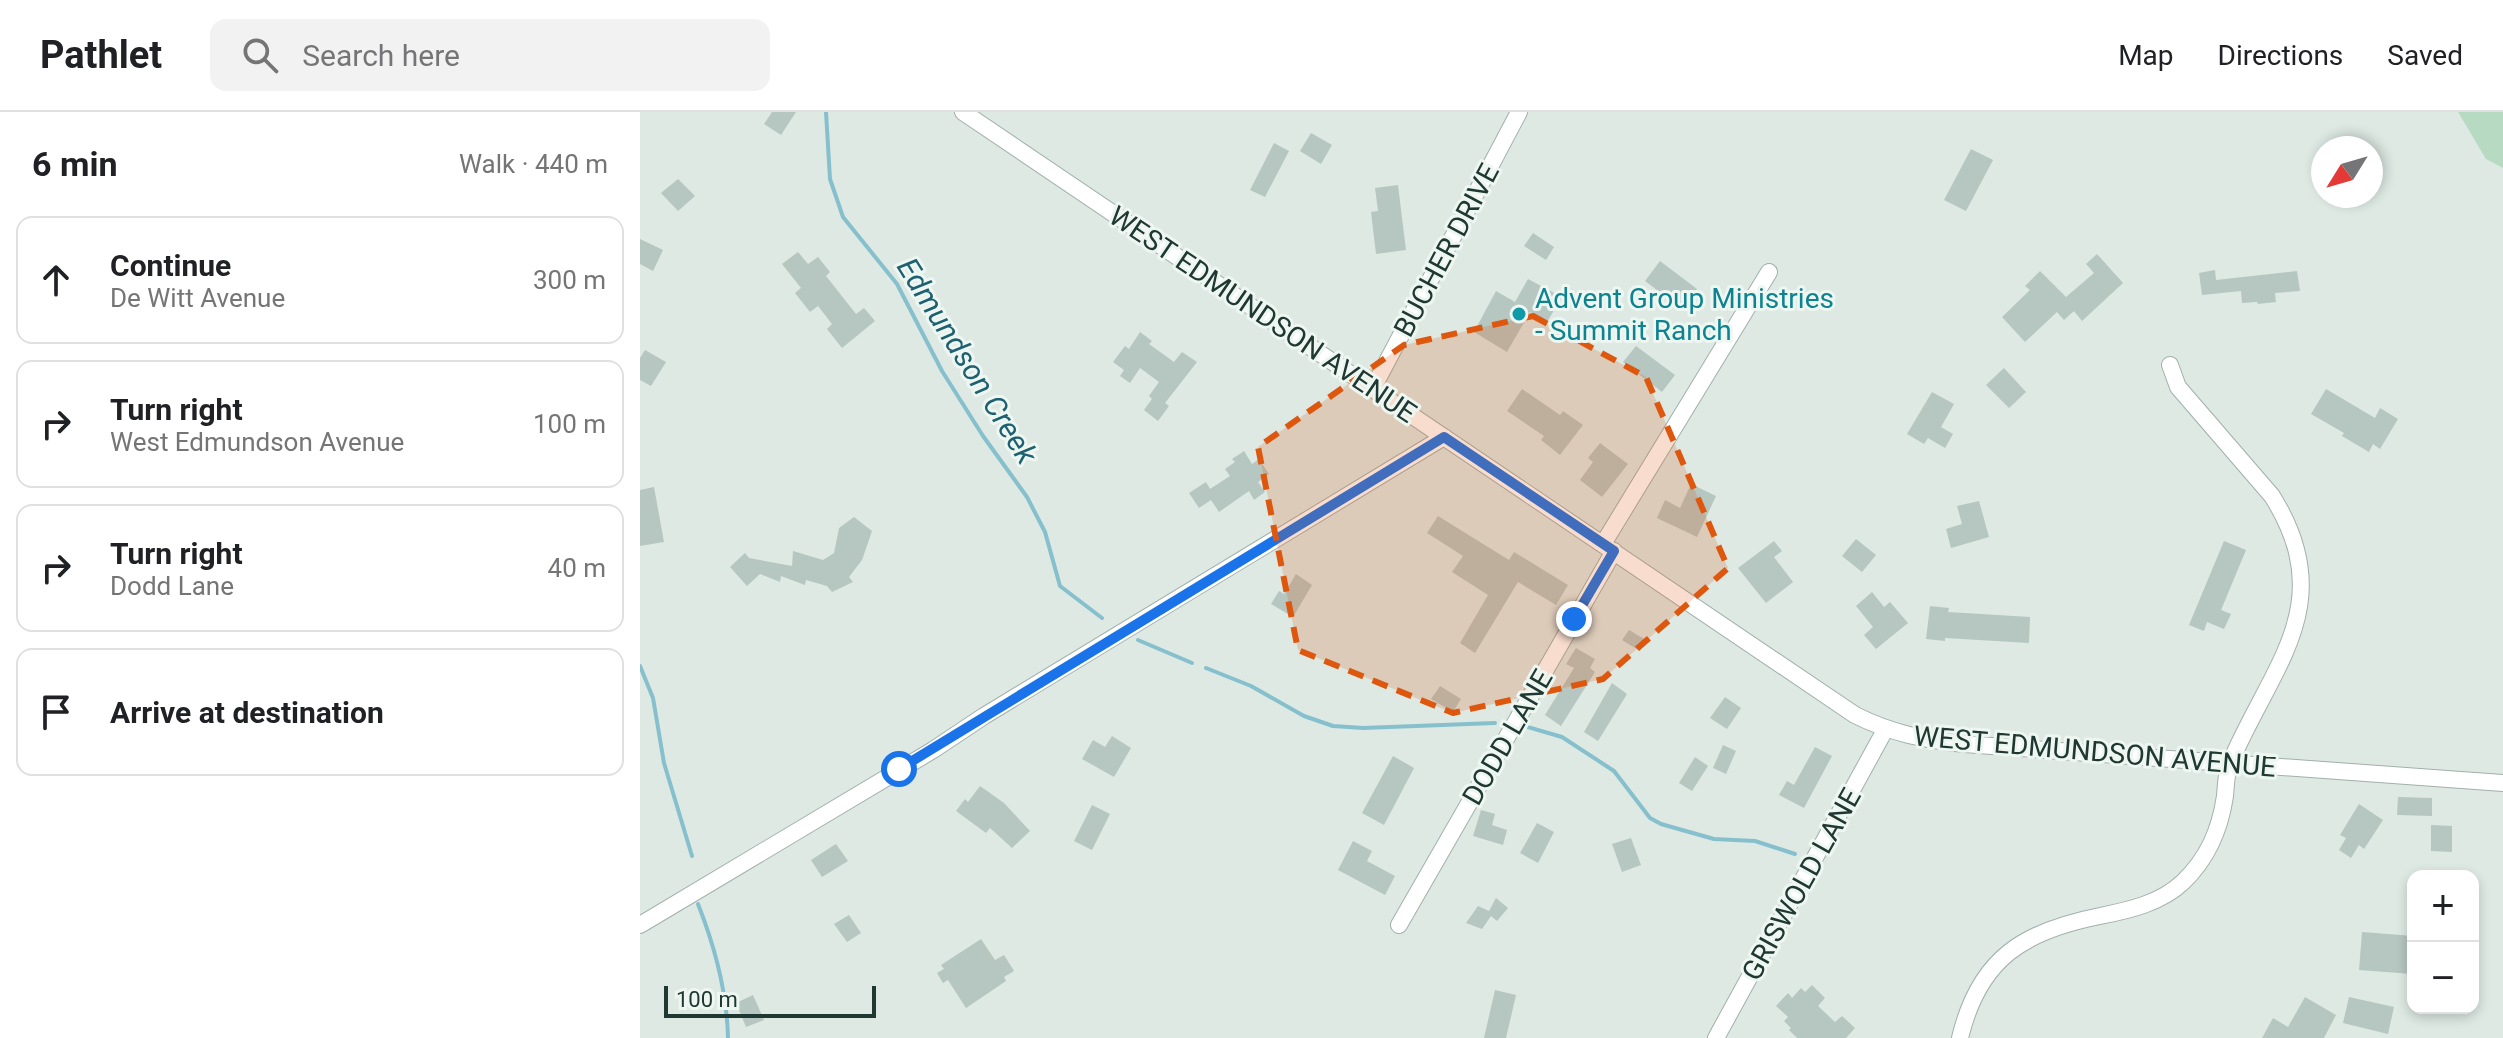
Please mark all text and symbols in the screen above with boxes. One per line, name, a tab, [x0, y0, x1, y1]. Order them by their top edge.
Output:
search box	[210, 19, 770, 91]
text: Pathlet	[40, 33, 162, 77]
icon: search	[238, 33, 282, 77]
text: Search here	[302, 38, 460, 73]
text: Map	[2118, 39, 2174, 72]
text: Directions	[2218, 39, 2343, 72]
text: Saved	[2387, 39, 2463, 72]
north arrow	[2311, 136, 2383, 208]
text: 6 min	[32, 144, 117, 184]
text: Walk · 440 m	[459, 149, 608, 179]
street label: BUCHER DRIVE	[1387, 158, 1506, 342]
street label: WEST EDMUNDSON AVENUE	[1103, 199, 1423, 430]
text: Continue	[110, 248, 231, 283]
water label: Edmundson Creek	[890, 251, 1045, 471]
icon: ahead	[34, 258, 78, 302]
text: 300 m	[533, 265, 606, 295]
place label: Advent Group Ministries - Summit Ranch	[1535, 282, 1834, 347]
text: De Witt Avenue	[110, 283, 285, 313]
marker: Advent Group Ministries - Summit Ranch	[1510, 305, 1528, 323]
text: Turn right	[110, 392, 243, 427]
icon: right	[34, 402, 78, 446]
text: 100 m	[533, 409, 606, 439]
text: West Edmundson Avenue	[110, 427, 404, 457]
text: Turn right	[110, 536, 243, 571]
icon: right	[34, 546, 78, 590]
text: 40 m	[548, 553, 606, 583]
text: Dodd Lane	[110, 571, 234, 601]
route end	[1556, 601, 1592, 637]
street label: DODD LANE	[1455, 664, 1559, 811]
icon: arrive	[34, 690, 78, 734]
text: Arrive at destination	[110, 695, 384, 730]
street label: WEST EDMUNDSON AVENUE	[1913, 719, 2277, 784]
route start	[881, 751, 917, 787]
street label: GRISWOLD LANE	[1735, 782, 1868, 986]
map controls	[2407, 870, 2479, 1014]
button: +	[2407, 870, 2479, 942]
button: −	[2407, 942, 2479, 1014]
scale bar	[664, 982, 876, 1018]
text: 100 m	[676, 987, 738, 1012]

